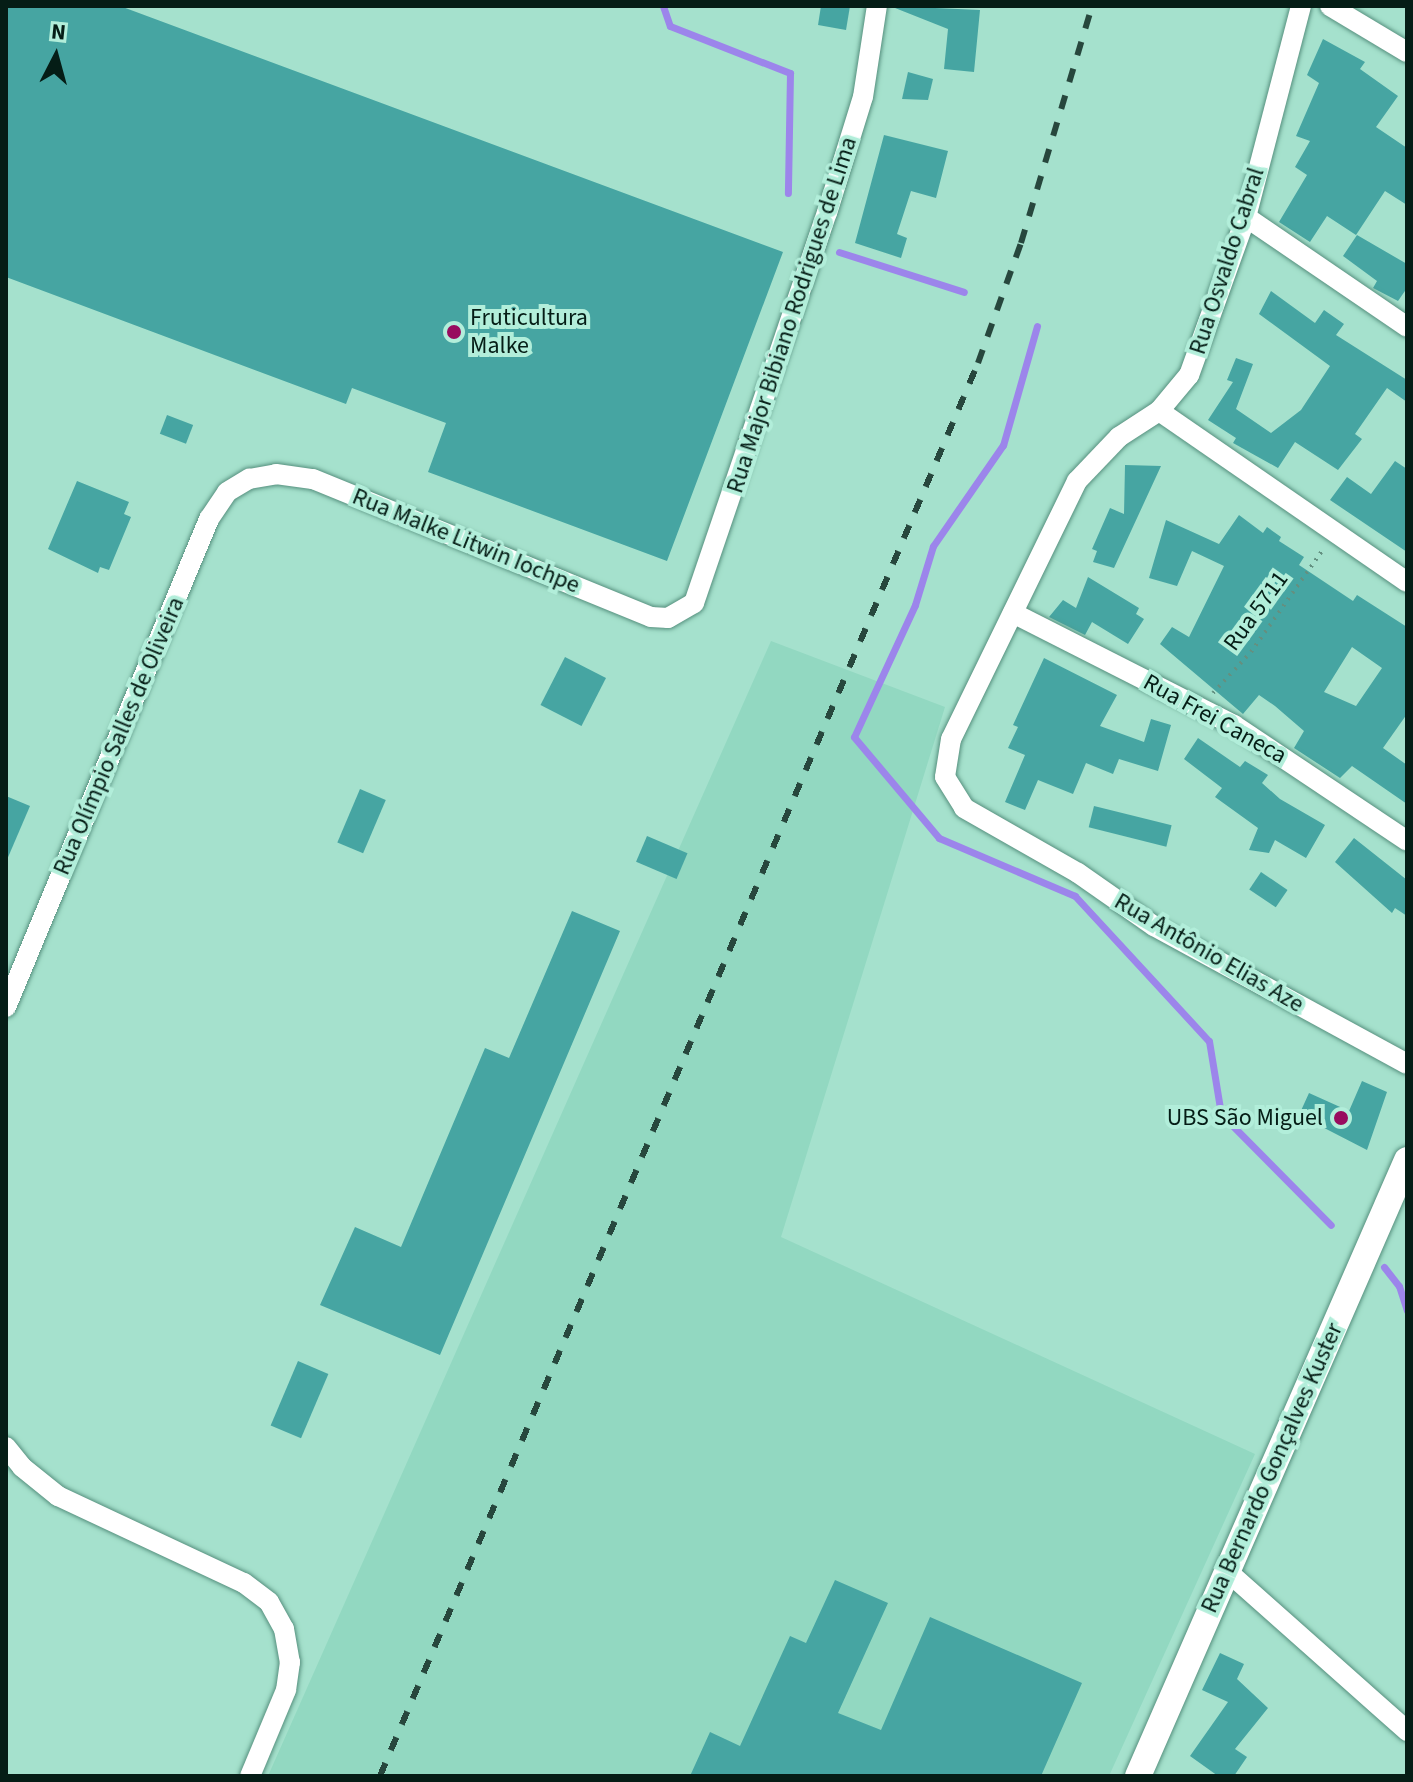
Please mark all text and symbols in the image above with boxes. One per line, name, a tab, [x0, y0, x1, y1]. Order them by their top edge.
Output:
text: N	[50, 15, 67, 49]
north arrow	[16, 16, 96, 96]
street label: Rua Major Bibiano Rodrigues de Lima	[721, 133, 863, 497]
street label: Rua Osvaldo Cabral	[1183, 164, 1271, 358]
place label: Fruticultura Malke	[470, 304, 588, 360]
marker: Fruticultura Malke	[445, 323, 463, 341]
street label: Rua Malke Litwin Iochpe	[348, 482, 584, 600]
street label: Rua 5711	[1218, 566, 1294, 656]
street label: Rua Olímpio Salles de Oliveira	[47, 593, 191, 879]
street label: Rua Frei Caneca	[1138, 668, 1292, 770]
street label: Rua Antônio Elias Aze	[1109, 887, 1309, 1019]
place label: UBS São Miguel	[1167, 1104, 1323, 1132]
marker: UBS São Miguel	[1330, 1107, 1352, 1129]
street label: Rua Bernardo Gonçalves Kuster	[1195, 1319, 1349, 1617]

